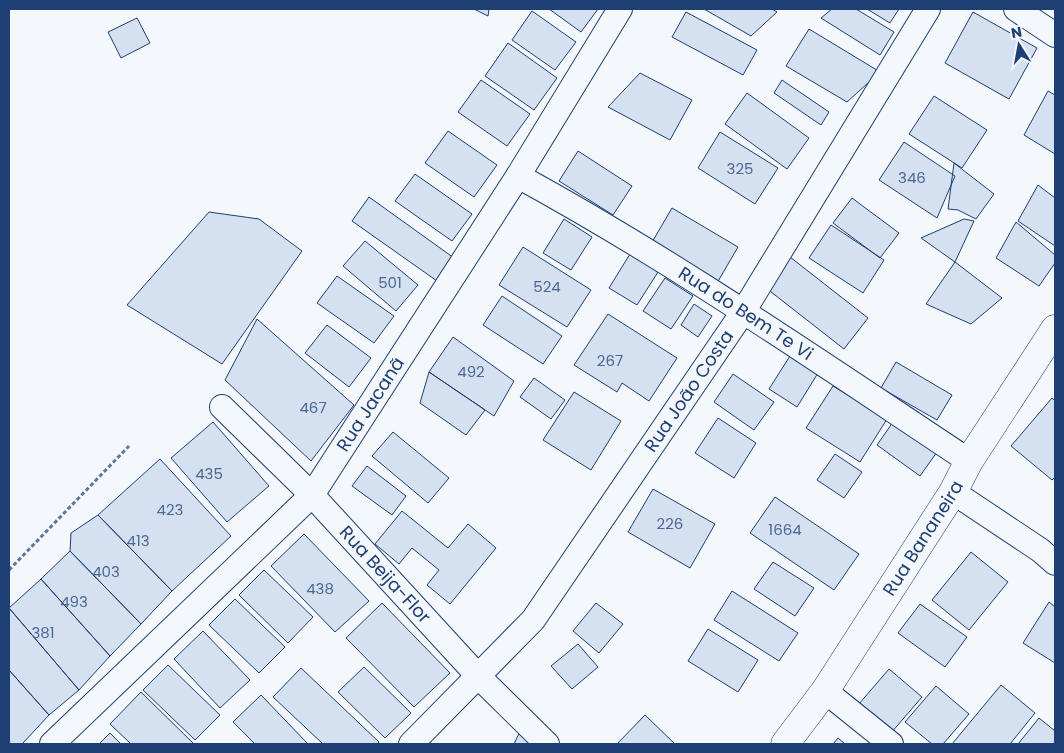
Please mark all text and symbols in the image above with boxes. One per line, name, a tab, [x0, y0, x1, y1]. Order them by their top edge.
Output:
north arrow	[994, 20, 1044, 70]
text: N	[1009, 21, 1024, 43]
house number: 325	[727, 158, 753, 179]
house number: 346	[898, 167, 926, 188]
street label: Rua do Bem Te Vi	[674, 260, 818, 366]
house number: 501	[378, 272, 402, 293]
house number: 524	[533, 276, 561, 297]
street label: Rua João Costa	[638, 325, 739, 457]
house number: 267	[597, 350, 623, 371]
street label: Rua Jacanã	[330, 352, 410, 456]
house number: 492	[457, 361, 485, 382]
house number: 467	[299, 397, 327, 418]
house number: 435	[195, 463, 223, 484]
street label: Rua Bananeira	[876, 476, 969, 600]
house number: 423	[157, 499, 183, 520]
house number: 226	[657, 513, 683, 534]
house number: 1664	[768, 519, 802, 540]
street label: Rua Beija-Flor	[334, 520, 437, 629]
house number: 413	[126, 530, 150, 551]
house number: 403	[92, 561, 120, 582]
house number: 438	[306, 578, 334, 599]
house number: 493	[60, 591, 88, 612]
house number: 381	[31, 622, 55, 643]

